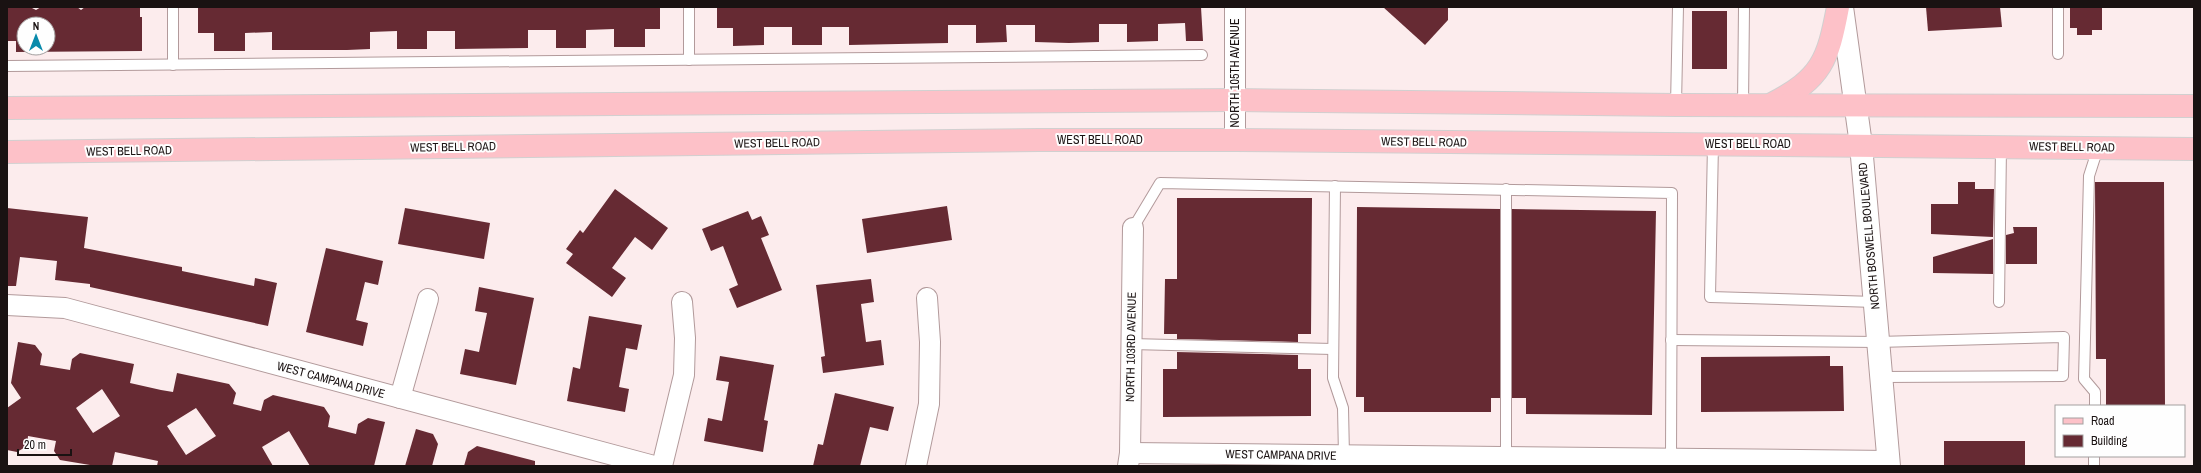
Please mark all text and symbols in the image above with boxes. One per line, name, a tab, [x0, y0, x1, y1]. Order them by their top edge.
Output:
north arrow	[16, 16, 56, 56]
street label: NORTH 105TH AVENUE	[1227, 18, 1243, 128]
text: N	[33, 19, 39, 33]
street label: WEST BELL ROAD	[1057, 132, 1143, 148]
street label: WEST BELL ROAD	[1381, 133, 1467, 151]
street label: WEST BELL ROAD	[734, 134, 820, 152]
street label: WEST BELL ROAD	[1705, 136, 1791, 152]
street label: WEST BELL ROAD	[410, 138, 496, 156]
street label: WEST BELL ROAD	[2029, 138, 2115, 156]
street label: WEST BELL ROAD	[86, 142, 172, 160]
street label: NORTH BOSWELL BOULEVARD	[1855, 162, 1883, 310]
street label: NORTH 103RD AVENUE	[1122, 292, 1140, 402]
street label: WEST CAMPANA DRIVE	[275, 358, 387, 402]
legend	[2055, 405, 2185, 457]
text: Road	[2091, 413, 2115, 429]
scale bar	[18, 431, 71, 457]
text: Building	[2091, 433, 2128, 449]
text: 20 m	[24, 437, 46, 453]
street label: WEST CAMPANA DRIVE	[1225, 446, 1337, 464]

